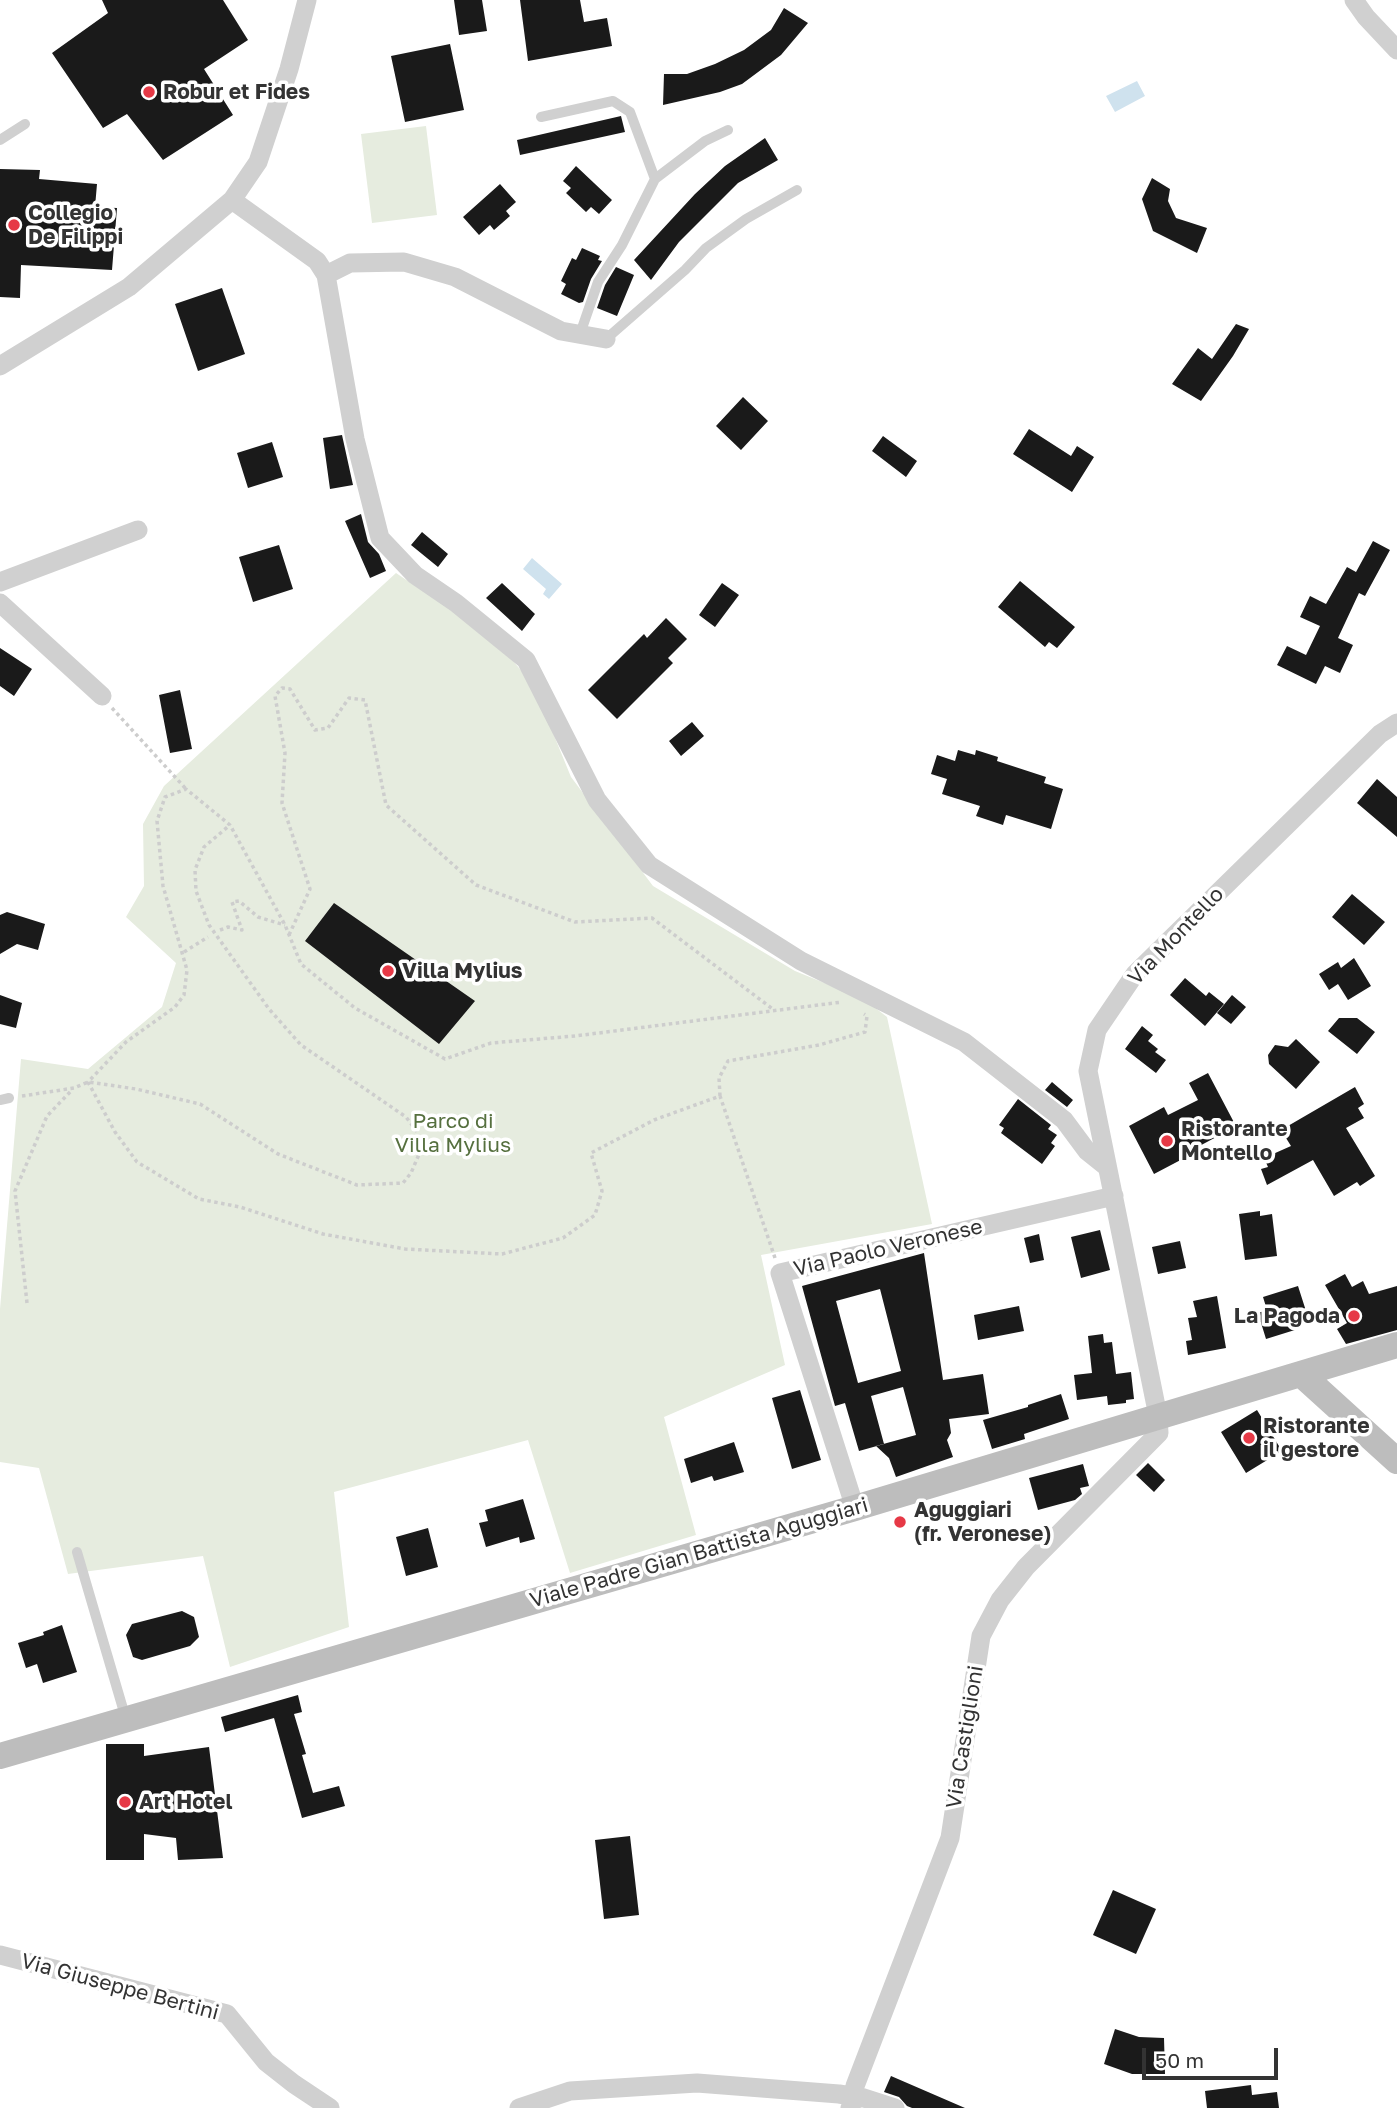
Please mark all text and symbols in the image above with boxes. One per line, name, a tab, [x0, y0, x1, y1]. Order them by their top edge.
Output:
place label: Robur et Fides	[163, 79, 310, 105]
marker: Robur et Fides	[141, 84, 157, 100]
place label: Collegio De Filippi	[28, 200, 123, 250]
marker: Collegio De Filippi	[6, 217, 22, 233]
street label: Via Montello	[1123, 882, 1229, 990]
place label: Villa Mylius	[402, 958, 522, 984]
marker: Villa Mylius	[380, 963, 396, 979]
park label: Parco di Villa Mylius	[395, 1108, 511, 1158]
place label: Ristorante Montello	[1181, 1116, 1288, 1166]
marker: Ristorante Montello	[1159, 1133, 1175, 1149]
street label: Via Paolo Veronese	[791, 1214, 985, 1282]
place label: La Pagoda	[1234, 1303, 1340, 1329]
marker: La Pagoda	[1346, 1308, 1362, 1324]
place label: Ristorante il gestore	[1263, 1413, 1370, 1463]
marker: Ristorante il gestore	[1241, 1430, 1257, 1446]
street label: Viale Padre Gian Battista Aguggiari	[527, 1493, 871, 1613]
place label: Aguggiari (fr. Veronese)	[914, 1497, 1051, 1547]
marker: Aguggiari (fr. Veronese)	[892, 1514, 908, 1530]
street label: Via Castiglioni	[941, 1664, 989, 1810]
place label: Art Hotel	[139, 1789, 232, 1815]
marker: Art Hotel	[117, 1794, 133, 1810]
street label: Via Giuseppe Bertini	[18, 1948, 222, 2026]
scale bar	[1145, 2035, 1282, 2078]
text: 50 m	[1155, 2047, 1204, 2073]

